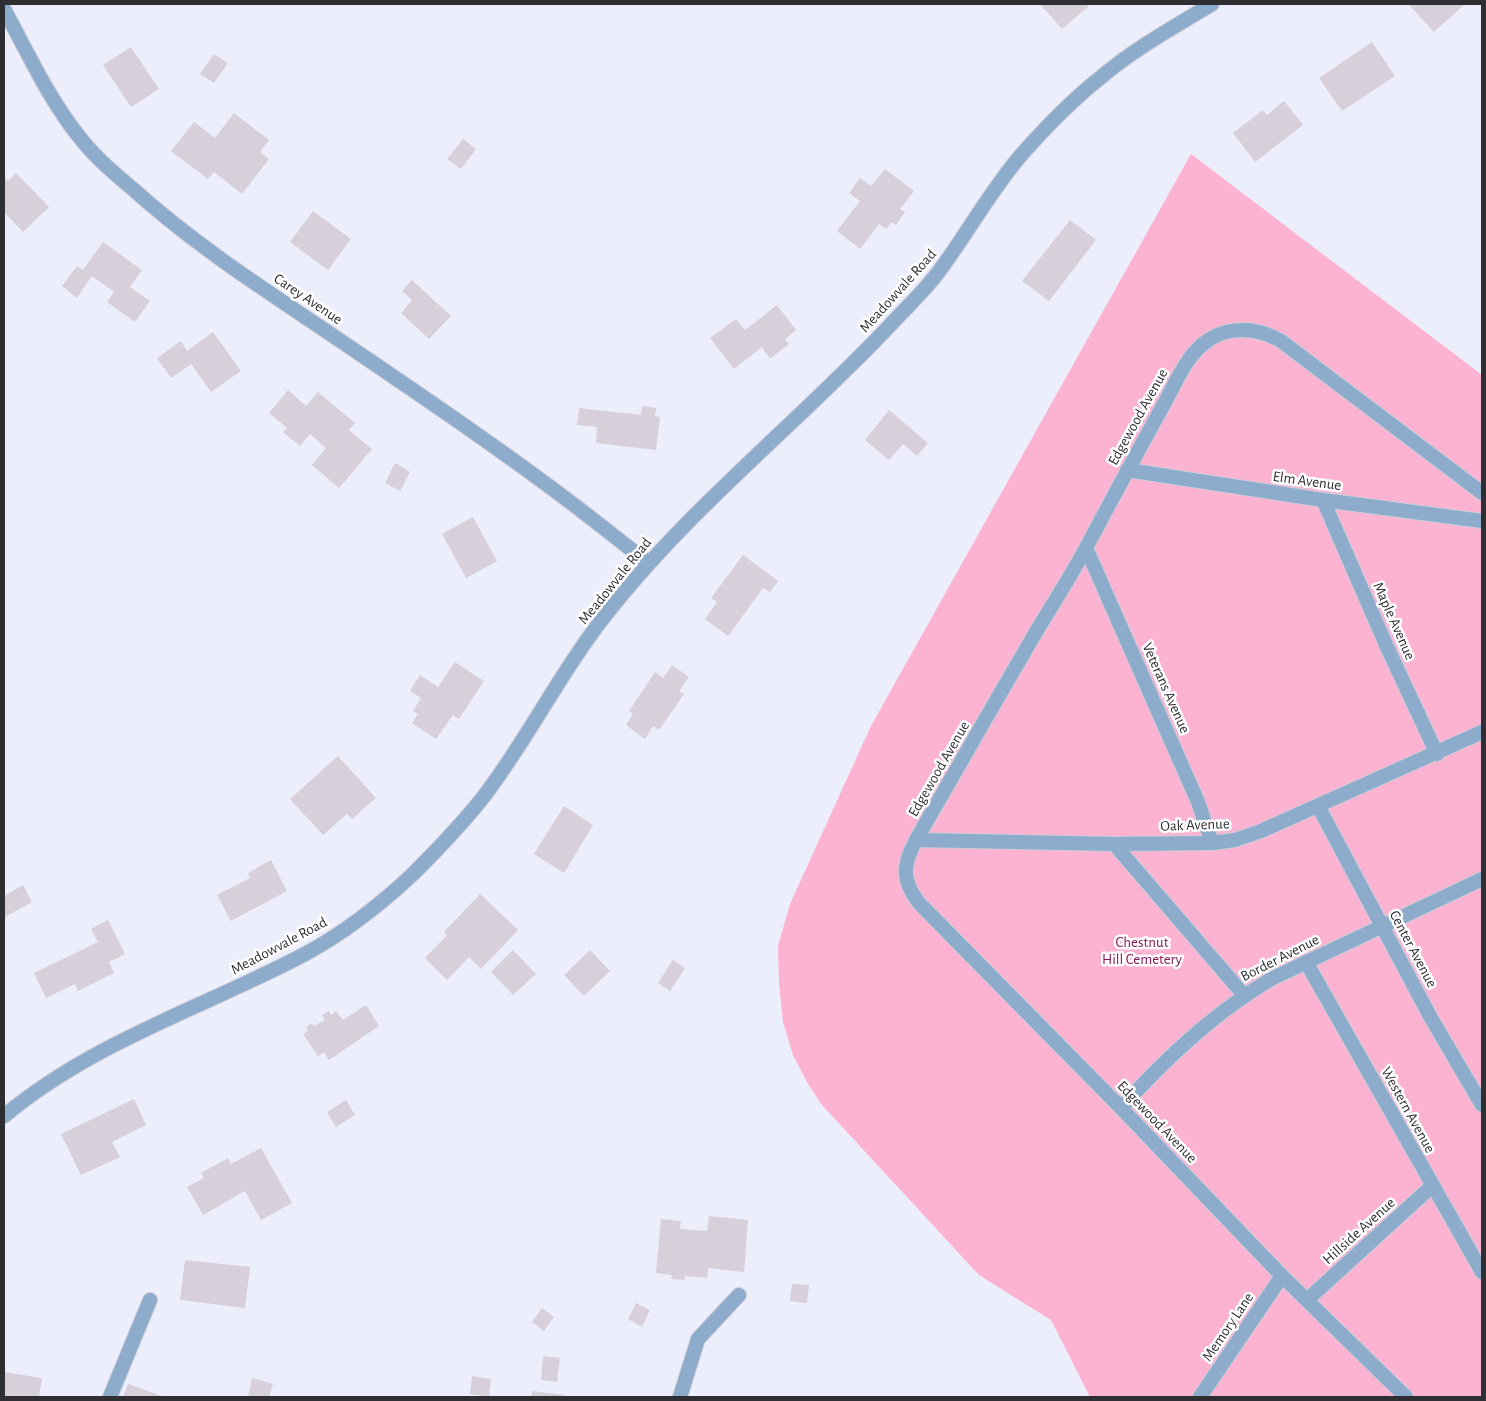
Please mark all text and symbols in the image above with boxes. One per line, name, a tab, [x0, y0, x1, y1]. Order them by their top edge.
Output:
street label: Meadowvale Road	[857, 246, 939, 336]
street label: Carey Avenue	[271, 271, 345, 327]
street label: Edgewood Avenue	[1105, 366, 1171, 468]
street label: Elm Avenue	[1272, 469, 1342, 493]
street label: Meadowvale Road	[576, 535, 654, 627]
street label: Maple Avenue	[1370, 580, 1418, 662]
street label: Veterans Avenue	[1139, 641, 1193, 736]
street label: Edgewood Avenue	[906, 719, 972, 819]
street label: Oak Avenue	[1160, 816, 1230, 834]
street label: Center Avenue	[1386, 908, 1440, 990]
street label: Meadowvale Road	[229, 914, 330, 978]
street label: Border Avenue	[1238, 932, 1322, 984]
park label: Chestnut Hill Cemetery	[1102, 935, 1183, 967]
street label: Western Avenue	[1378, 1065, 1438, 1155]
street label: Edgewood Avenue	[1114, 1078, 1200, 1166]
street label: Hillside Avenue	[1320, 1195, 1398, 1267]
street label: Memory Lane	[1200, 1290, 1256, 1364]

